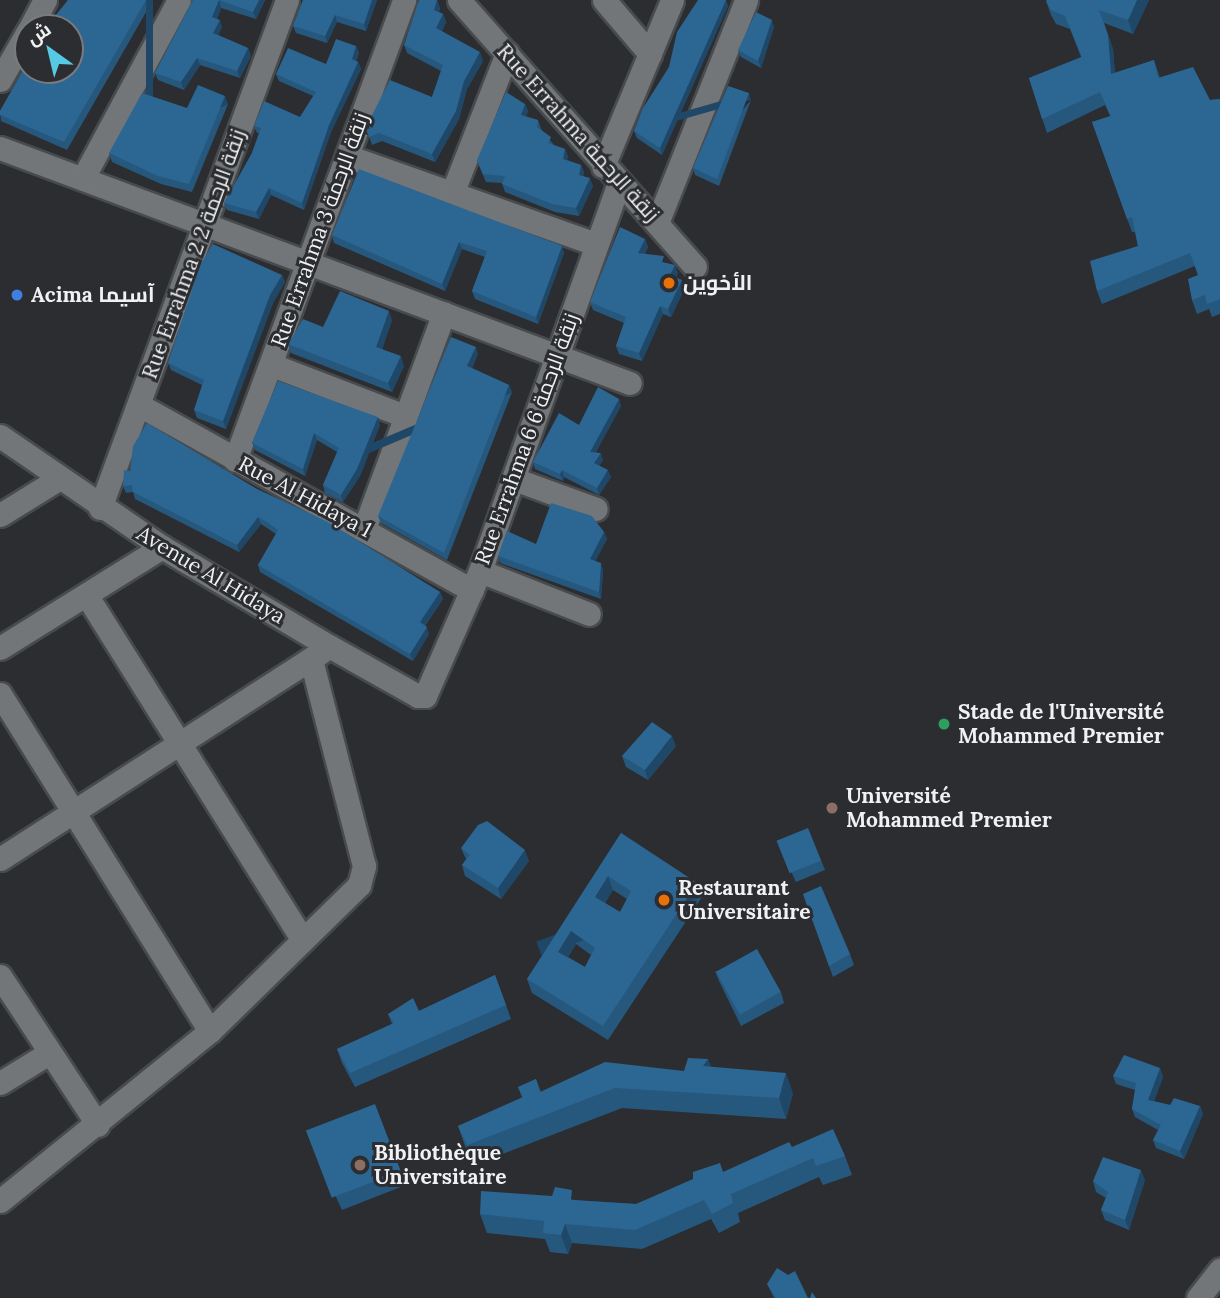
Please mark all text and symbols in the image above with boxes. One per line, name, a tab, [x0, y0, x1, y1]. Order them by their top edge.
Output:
north arrow	[14, 14, 84, 84]
text: ش	[22, 16, 55, 50]
street label: Rue Errahma زنقة الرحمة	[492, 39, 664, 227]
street label: Rue Errahma 3 زنقة الرحمة	[266, 109, 374, 351]
street label: Rue Errahma 2 2 زنقة الرحمة	[137, 126, 251, 382]
place label: الأخوين	[683, 270, 752, 296]
marker: الأخوين	[661, 275, 677, 291]
place label: Acima آسيما	[31, 282, 154, 308]
marker: Acima آسيما	[9, 287, 25, 303]
street label: Rue Errahma 6 6 زنقة الرحمة	[470, 310, 584, 568]
street label: Rue Al Hidaya 1	[234, 451, 376, 543]
street label: Avenue Al Hidaya	[132, 521, 290, 629]
place label: Stade de l'Université Mohammed Premier	[958, 699, 1164, 749]
marker: Stade de l'Université Mohammed Premier	[936, 716, 952, 732]
place label: Université Mohammed Premier	[846, 783, 1052, 833]
marker: Université Mohammed Premier	[824, 800, 840, 816]
place label: Restaurant Universitaire	[678, 875, 811, 925]
marker: Restaurant Universitaire	[656, 892, 672, 908]
place label: Bibliothèque Universitaire	[374, 1140, 507, 1190]
marker: Bibliothèque Universitaire	[352, 1157, 368, 1173]

